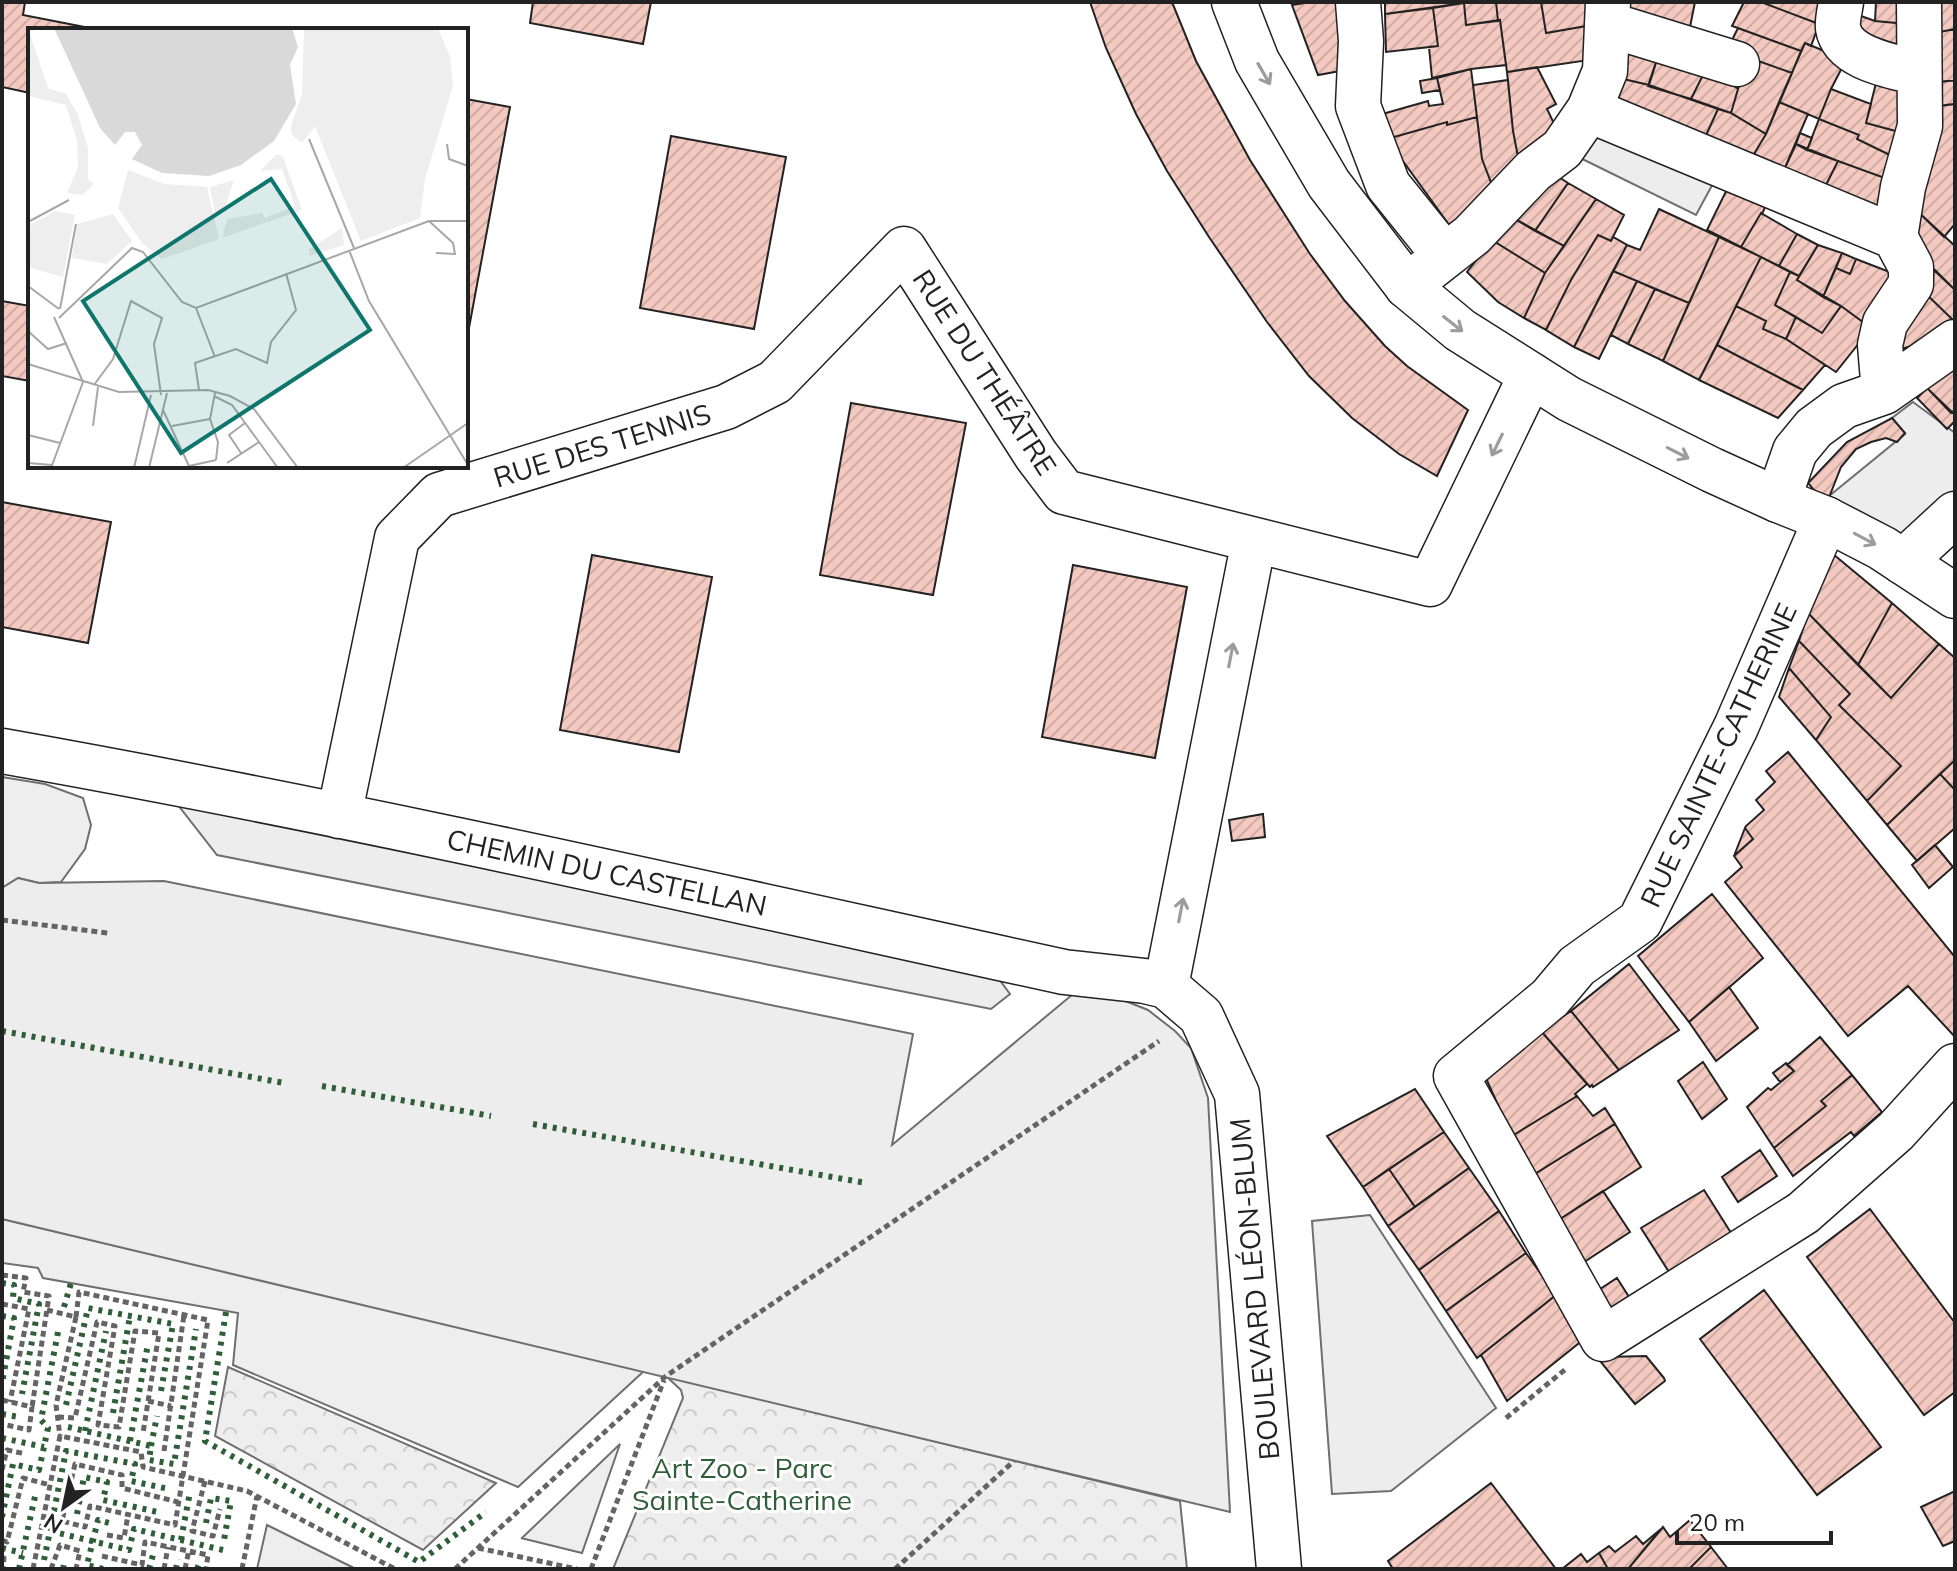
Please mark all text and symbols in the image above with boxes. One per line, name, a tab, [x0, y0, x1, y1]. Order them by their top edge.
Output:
inset map	[28, 28, 468, 468]
one-way arrow	[1256, 62, 1272, 85]
street label: RUE DU THÉÂTRE	[906, 263, 1064, 481]
one-way arrow	[1442, 315, 1463, 332]
street label: RUE DES TENNIS	[489, 395, 715, 495]
one-way arrow	[1489, 433, 1504, 457]
one-way arrow	[1666, 446, 1690, 461]
one-way arrow	[1853, 532, 1877, 548]
street label: RUE SAINTE-CATHERINE	[1632, 598, 1804, 912]
one-way arrow	[1225, 642, 1240, 668]
street label: CHEMIN DU CASTELLAN	[444, 821, 770, 923]
one-way arrow	[1174, 897, 1189, 923]
street label: BOULEVARD LÉON-BLUM	[1222, 1117, 1286, 1461]
park label: Art Zoo - Parc Sainte-Catherine	[632, 1450, 852, 1517]
north arrow	[24, 1467, 104, 1547]
scale bar	[1677, 1495, 1831, 1545]
text: 20 m	[1689, 1507, 1745, 1537]
text: N	[39, 1508, 68, 1540]

